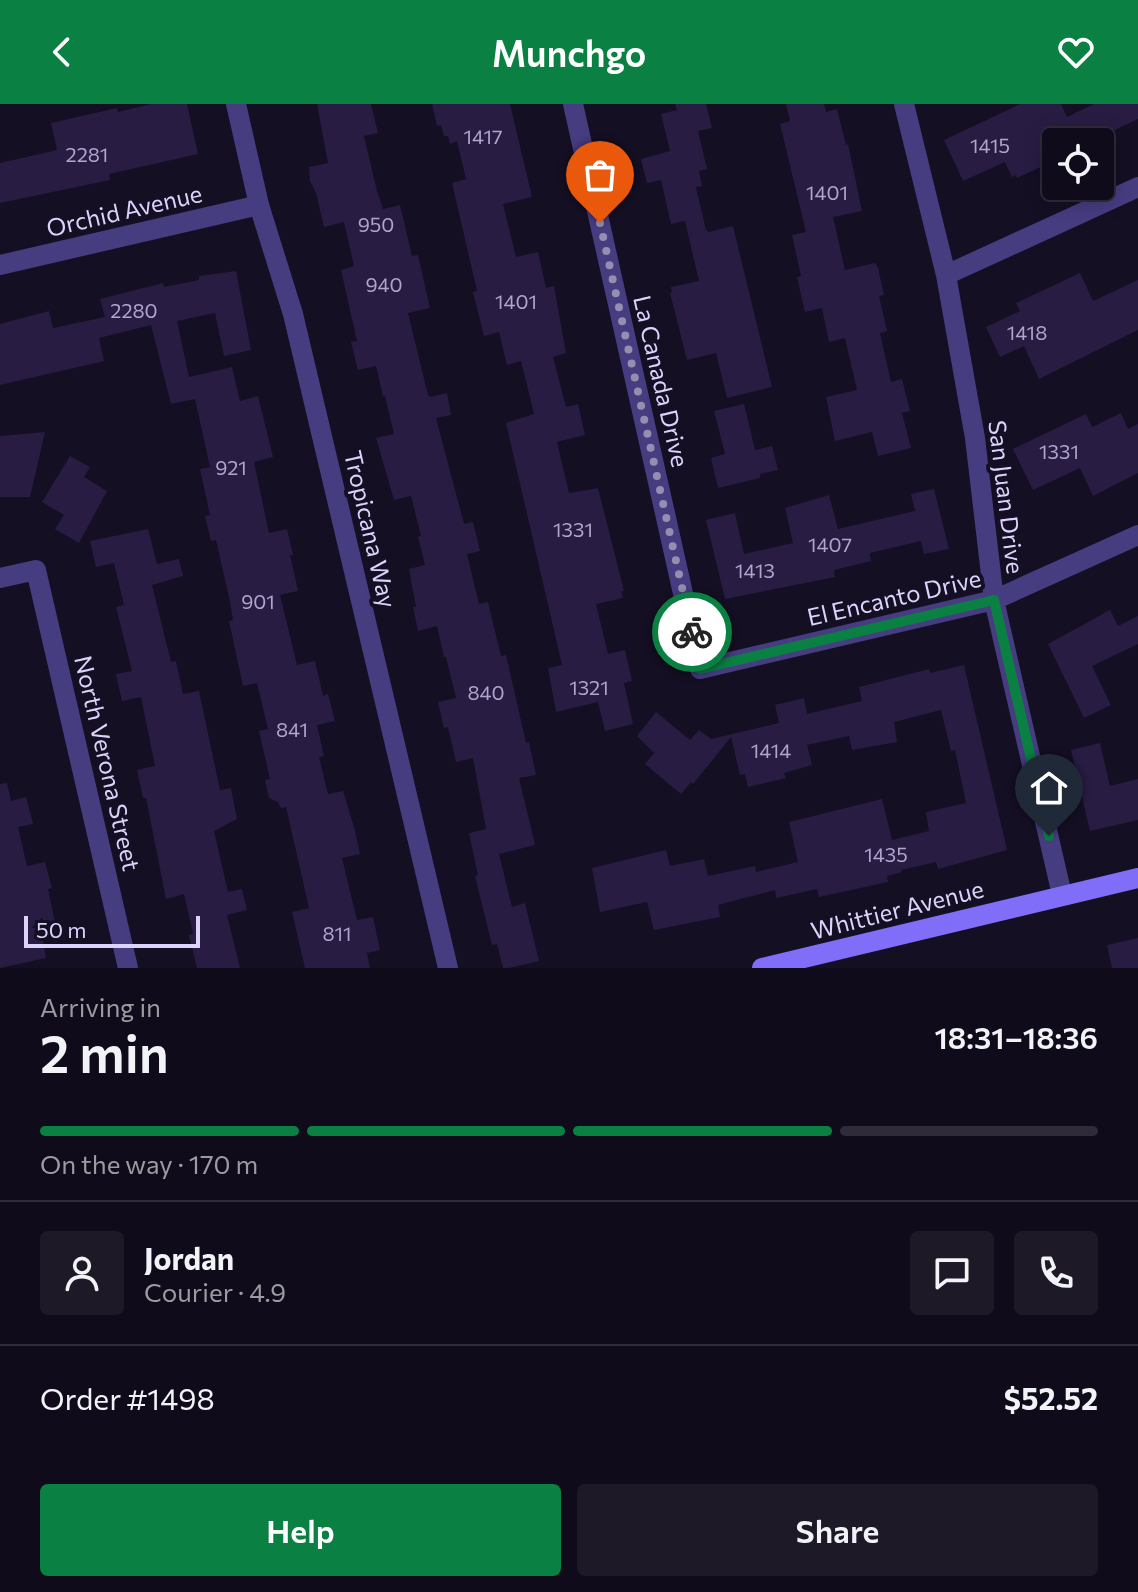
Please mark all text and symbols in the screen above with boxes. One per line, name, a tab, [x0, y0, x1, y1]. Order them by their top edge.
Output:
icon: back	[40, 30, 84, 74]
text: Munchgo	[492, 30, 646, 74]
icon: heart	[1054, 30, 1098, 74]
house number: 1417	[463, 124, 503, 148]
map controls	[1042, 128, 1114, 200]
button: locate	[1042, 128, 1114, 200]
house number: 1415	[970, 133, 1010, 157]
pin	[566, 141, 634, 223]
house number: 2281	[66, 142, 108, 166]
icon: bag	[578, 153, 622, 197]
street label: Orchid Avenue	[43, 178, 205, 242]
house number: 1401	[806, 180, 848, 204]
house number: 950	[358, 212, 394, 236]
house number: 940	[365, 272, 403, 296]
house number: 1401	[495, 289, 537, 313]
street label: La Canada Drive	[628, 292, 696, 470]
house number: 2280	[110, 298, 158, 322]
house number: 1418	[1007, 320, 1047, 344]
street label: San Juan Drive	[983, 419, 1031, 575]
house number: 1331	[1039, 439, 1079, 463]
street label: Tropicana Way	[339, 448, 403, 610]
house number: 921	[215, 455, 247, 479]
house number: 1331	[553, 517, 593, 541]
house number: 1407	[808, 532, 852, 556]
house number: 1413	[735, 558, 775, 582]
street label: El Encanto Drive	[804, 563, 984, 631]
house number: 901	[241, 589, 275, 613]
courier	[652, 592, 732, 672]
icon: bike	[670, 610, 714, 654]
street label: North Verona Street	[69, 653, 147, 874]
house number: 1321	[569, 675, 609, 699]
house number: 840	[467, 680, 505, 704]
house number: 841	[276, 717, 308, 741]
house number: 1414	[751, 738, 791, 762]
pin	[1015, 754, 1083, 836]
icon: home	[1027, 766, 1071, 810]
house number: 1435	[864, 842, 908, 866]
street label: Whittier Avenue	[808, 874, 986, 944]
scale bar	[24, 912, 200, 948]
text: 50 m	[36, 916, 86, 943]
house number: 811	[322, 921, 352, 945]
text: Arriving in	[40, 991, 161, 1022]
text: 18:31–18:36	[935, 1018, 1098, 1055]
text: 2 min	[40, 1020, 169, 1084]
text: On the way · 170 m	[40, 1148, 258, 1179]
button: person	[40, 1231, 124, 1315]
button: chat	[910, 1231, 994, 1315]
button: phone	[1014, 1231, 1098, 1315]
text: Jordan	[144, 1239, 234, 1276]
text: Courier · 4.9	[144, 1276, 286, 1307]
text: Order #1498	[40, 1379, 215, 1416]
text: $52.52	[1004, 1379, 1098, 1416]
button: Help	[40, 1484, 561, 1576]
button: Share	[577, 1484, 1098, 1576]

